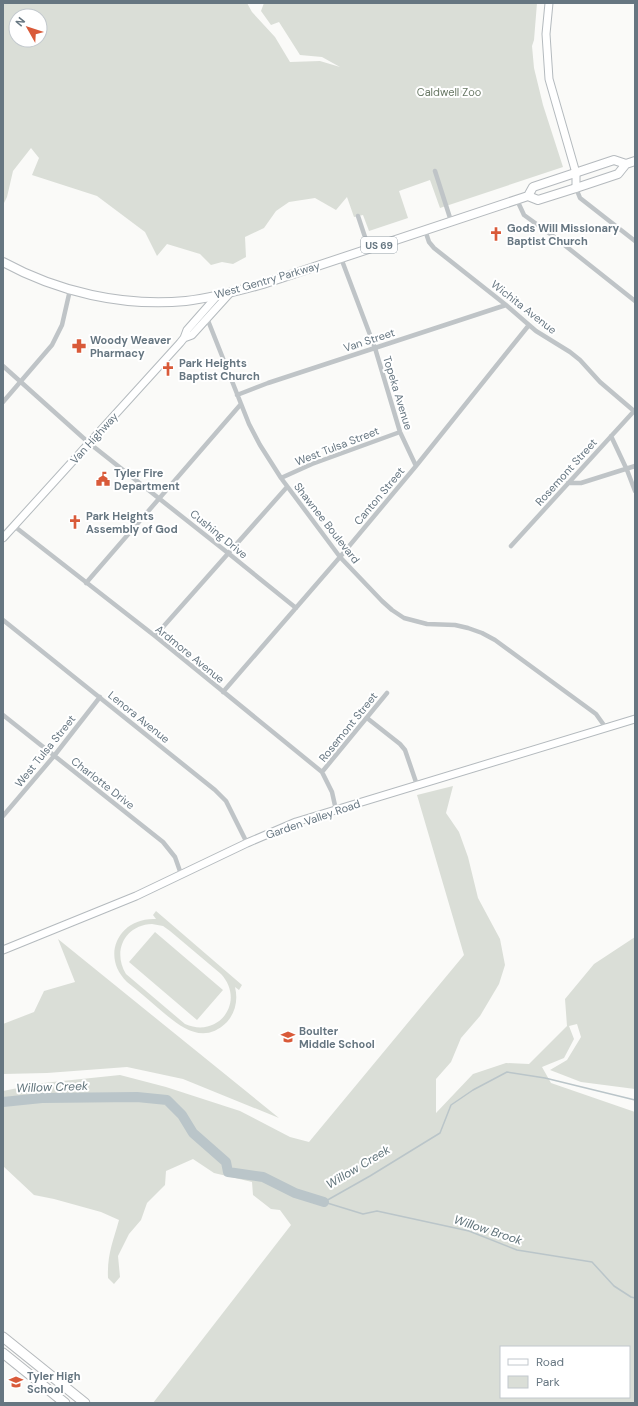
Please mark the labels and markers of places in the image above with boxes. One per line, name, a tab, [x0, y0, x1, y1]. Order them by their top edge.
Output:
place label: Gods Will Missionary Baptist Church	[507, 221, 620, 248]
church icon: Gods Will Missionary Baptist Church	[488, 226, 504, 242]
place label: Woody Weaver Pharmacy	[90, 333, 172, 360]
pharmacy icon: Woody Weaver Pharmacy	[71, 338, 87, 354]
place label: Park Heights Baptist Church	[179, 356, 260, 383]
church icon: Park Heights Baptist Church	[160, 361, 176, 377]
place label: Tyler Fire Department	[114, 466, 180, 493]
public building icon: Tyler Fire Department	[95, 471, 111, 487]
place label: Park Heights Assembly of God	[86, 509, 178, 536]
church icon: Park Heights Assembly of God	[67, 514, 83, 530]
place label: Boulter Middle School	[299, 1024, 375, 1051]
school or university icon: Boulter Middle School	[280, 1029, 296, 1045]
place label: Tyler High School	[27, 1369, 81, 1396]
school or university icon: Tyler High School	[8, 1374, 24, 1390]

